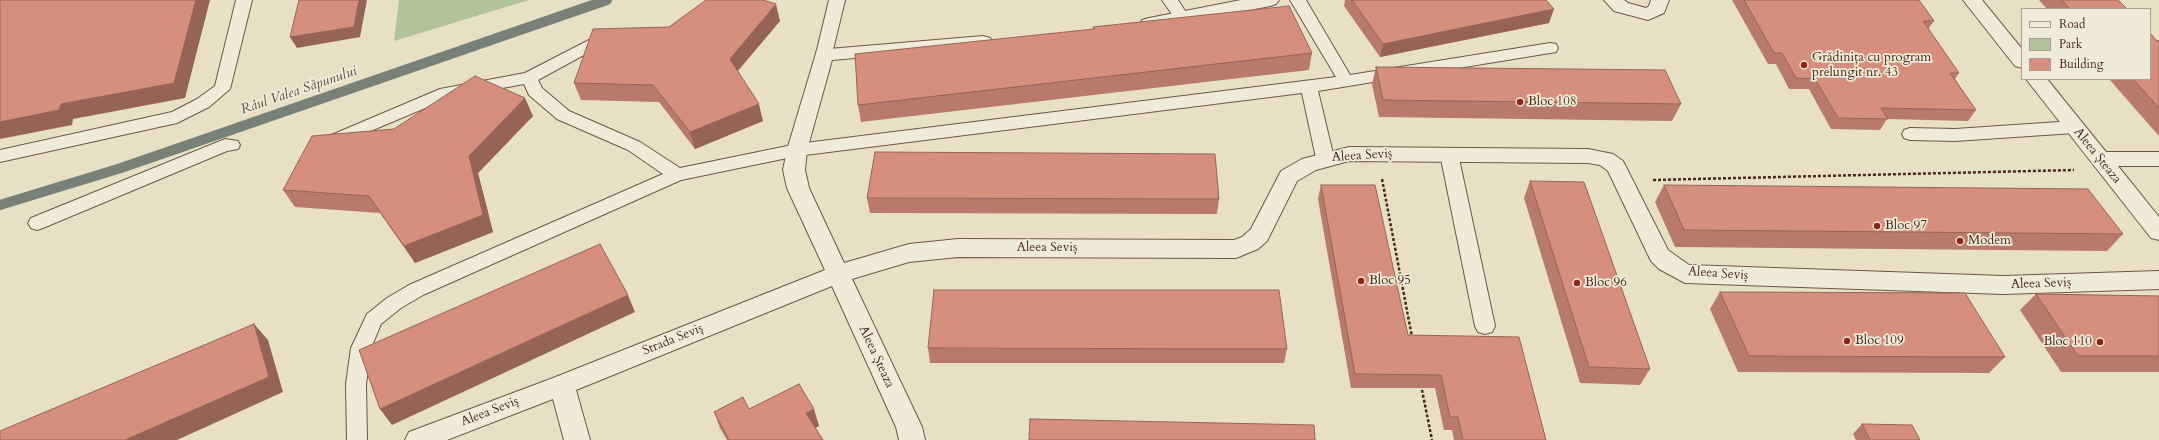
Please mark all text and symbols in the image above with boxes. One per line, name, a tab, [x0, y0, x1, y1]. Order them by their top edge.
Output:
legend	[2021, 8, 2151, 80]
text: Road	[2059, 16, 2085, 32]
text: Park	[2059, 36, 2082, 52]
place label: Grădinița cu program prelungit nr. 43	[1812, 50, 1931, 81]
text: Building	[2059, 56, 2103, 72]
marker: Grădinița cu program prelungit nr. 43	[1799, 60, 1809, 70]
water label: Râul Valea Săpunului	[239, 63, 359, 119]
place label: Bloc 108	[1528, 94, 1577, 110]
marker: Bloc 108	[1515, 97, 1525, 107]
street label: Aleea Șteaza	[2070, 125, 2124, 187]
street label: Aleea Seviș	[1331, 146, 1393, 166]
place label: Bloc 97	[1885, 218, 1927, 234]
marker: Bloc 97	[1872, 221, 1882, 231]
place label: Modem	[1968, 233, 2011, 249]
marker: Modem	[1955, 236, 1965, 246]
street label: Aleea Seviș	[1017, 240, 1077, 256]
street label: Aleea Seviș	[1687, 264, 1749, 284]
place label: Bloc 95	[1369, 273, 1411, 289]
place label: Bloc 96	[1585, 275, 1627, 291]
street label: Aleea Seviș	[2011, 275, 2071, 293]
marker: Bloc 95	[1356, 276, 1366, 286]
marker: Bloc 96	[1572, 278, 1582, 288]
street label: Strada Seviș	[640, 321, 706, 359]
street label: Aleea Șteaza	[855, 323, 897, 391]
place label: Bloc 109	[1855, 333, 1904, 349]
place label: Bloc 110	[2043, 334, 2092, 350]
marker: Bloc 109	[1842, 336, 1852, 346]
marker: Bloc 110	[2095, 337, 2105, 347]
street label: Aleea Seviș	[459, 394, 521, 430]

